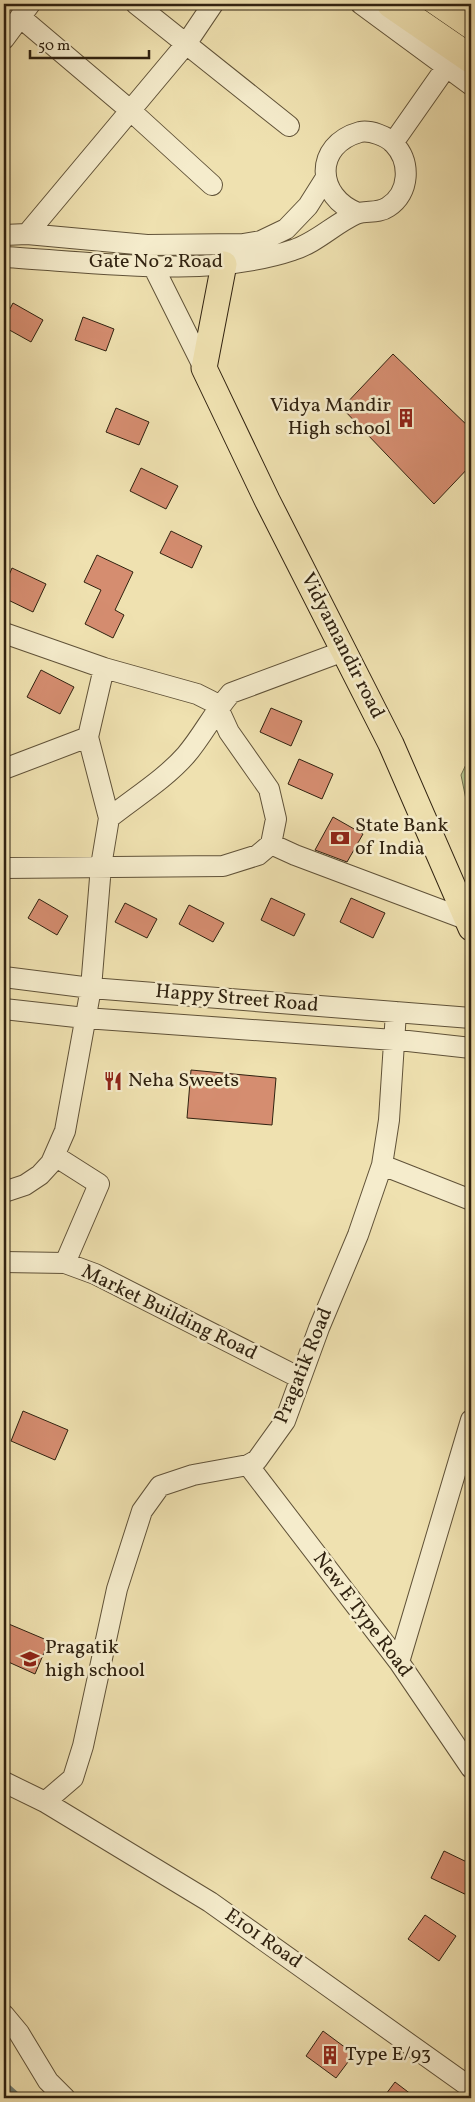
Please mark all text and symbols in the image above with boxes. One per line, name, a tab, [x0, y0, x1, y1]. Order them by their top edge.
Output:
scale bar	[30, 28, 149, 60]
text: 50 m	[38, 36, 70, 57]
street label: Gate No 2 Road	[89, 248, 223, 276]
place label: Vidya Mandir High school	[270, 392, 391, 443]
building icon: Vidya Mandir High school	[395, 407, 417, 429]
street label: Vidyamandir road	[293, 568, 391, 724]
place label: State Bank of India	[355, 812, 448, 863]
bank icon: State Bank of India	[329, 827, 351, 849]
street label: Happy Street Road	[154, 978, 320, 1020]
place label: Neha Sweets	[128, 1067, 239, 1095]
restaurant icon: Neha Sweets	[102, 1070, 124, 1092]
street label: Market Building Road	[76, 1258, 262, 1368]
street label: Pragatik Road	[268, 1304, 340, 1428]
street label: New E Type Road	[306, 1547, 418, 1683]
place label: Pragatik high school	[45, 1634, 145, 1685]
school or university icon: Pragatik high school	[19, 1648, 41, 1670]
street label: E101 Road	[219, 1902, 307, 1976]
place label: Type E/93	[345, 2041, 431, 2069]
building icon: Type E/93	[319, 2044, 341, 2066]

